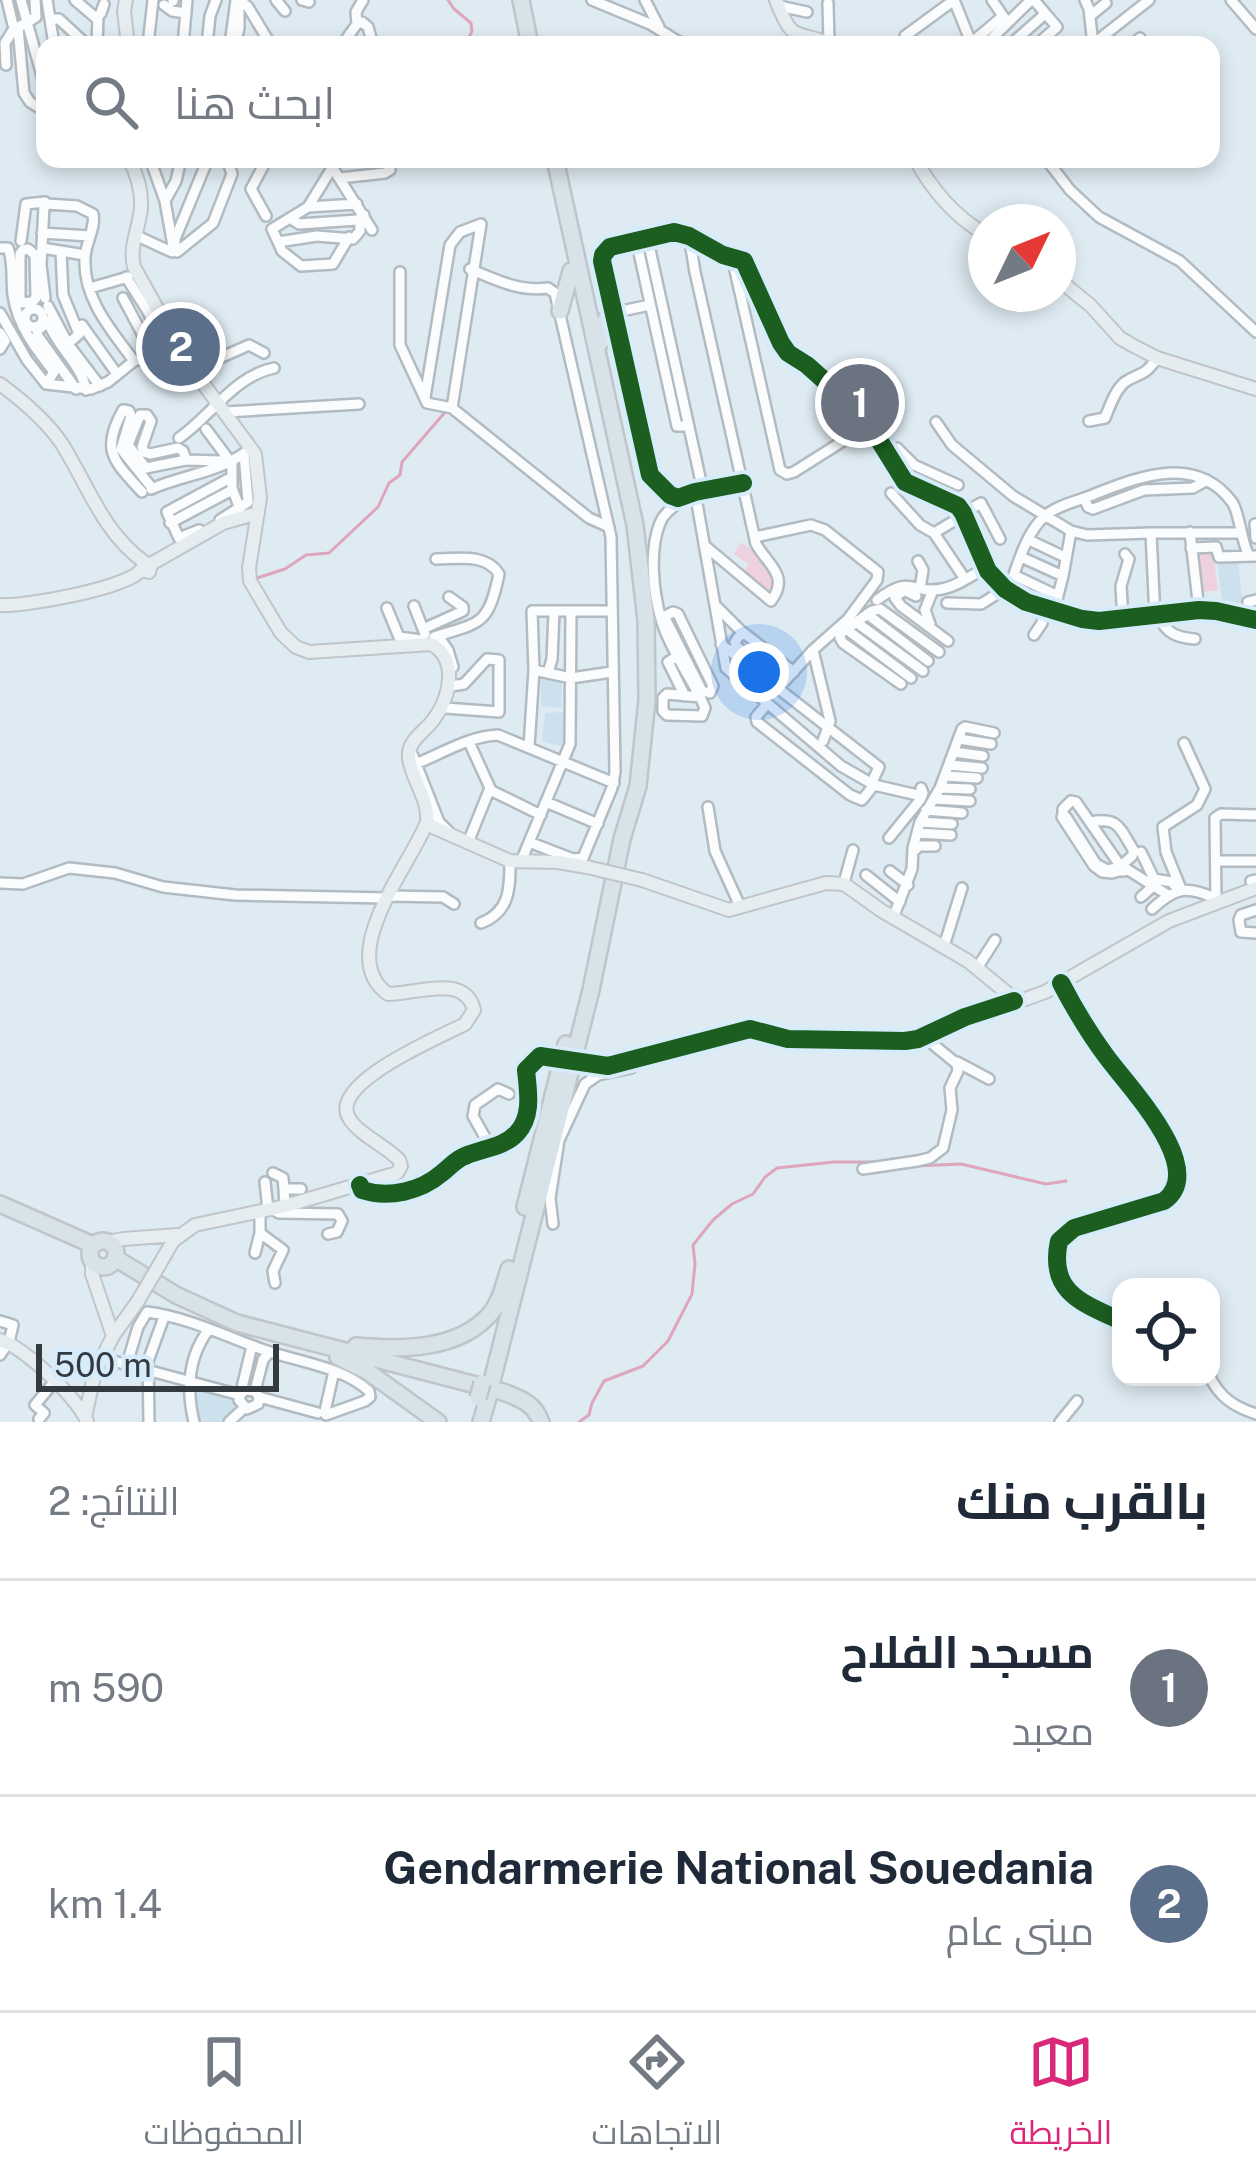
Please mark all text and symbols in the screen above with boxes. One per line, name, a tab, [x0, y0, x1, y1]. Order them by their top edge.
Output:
search box	[36, 36, 1220, 168]
icon: search	[78, 69, 144, 135]
text: ابحث هنا	[174, 76, 335, 129]
north arrow	[968, 204, 1076, 312]
pin: 2	[142, 302, 220, 392]
pin: 1	[821, 358, 899, 448]
your location	[729, 642, 789, 702]
map controls	[1112, 1278, 1220, 1386]
button: locate	[1112, 1278, 1220, 1386]
scale bar	[36, 1338, 279, 1391]
text: 500 m	[54, 1346, 152, 1384]
text: بالقرب منك	[956, 1471, 1208, 1530]
text: النتائج: 2	[48, 1478, 180, 1524]
text: مسجد الفلاح	[840, 1625, 1094, 1678]
text: 590 m	[48, 1665, 164, 1711]
text: 1	[1161, 1665, 1177, 1711]
text: معبد	[1012, 1708, 1094, 1754]
text: Gendarmerie National Souedania	[383, 1841, 1094, 1894]
text: 1.4 km	[48, 1881, 162, 1927]
text: 2	[1157, 1881, 1181, 1927]
text: مبنى عام	[946, 1908, 1094, 1954]
tab: المحفوظات	[144, 2029, 304, 2163]
tab: الاتجاهات	[592, 2029, 722, 2163]
tab: الخريطة	[1009, 2029, 1112, 2163]

